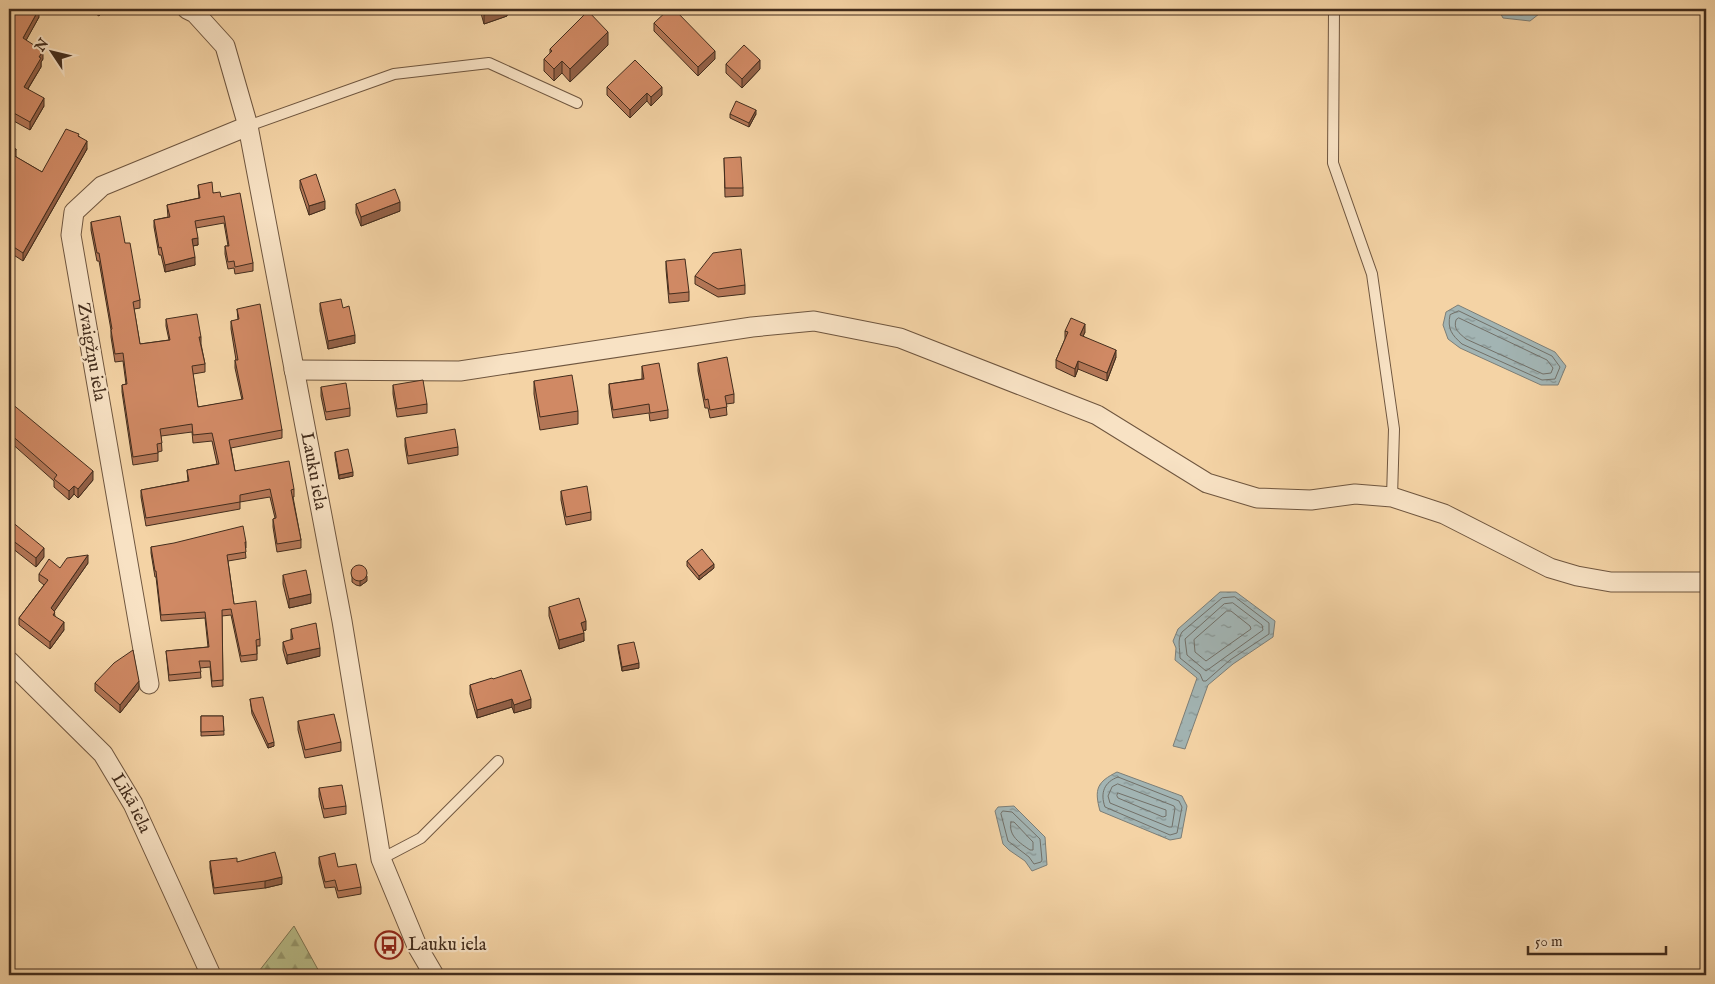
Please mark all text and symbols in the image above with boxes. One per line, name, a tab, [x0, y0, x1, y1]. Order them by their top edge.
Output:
north arrow	[28, 28, 78, 78]
text: N	[31, 35, 53, 56]
street label: Zvaigžņu iela	[71, 301, 111, 403]
street label: Lauku iela	[295, 430, 332, 512]
street label: Līkā iela	[106, 769, 156, 837]
scale bar	[1528, 924, 1665, 956]
bus stop icon: Lauku iela	[374, 930, 404, 960]
text: 50 m	[1535, 932, 1563, 951]
place label: Lauku iela	[408, 934, 487, 957]

